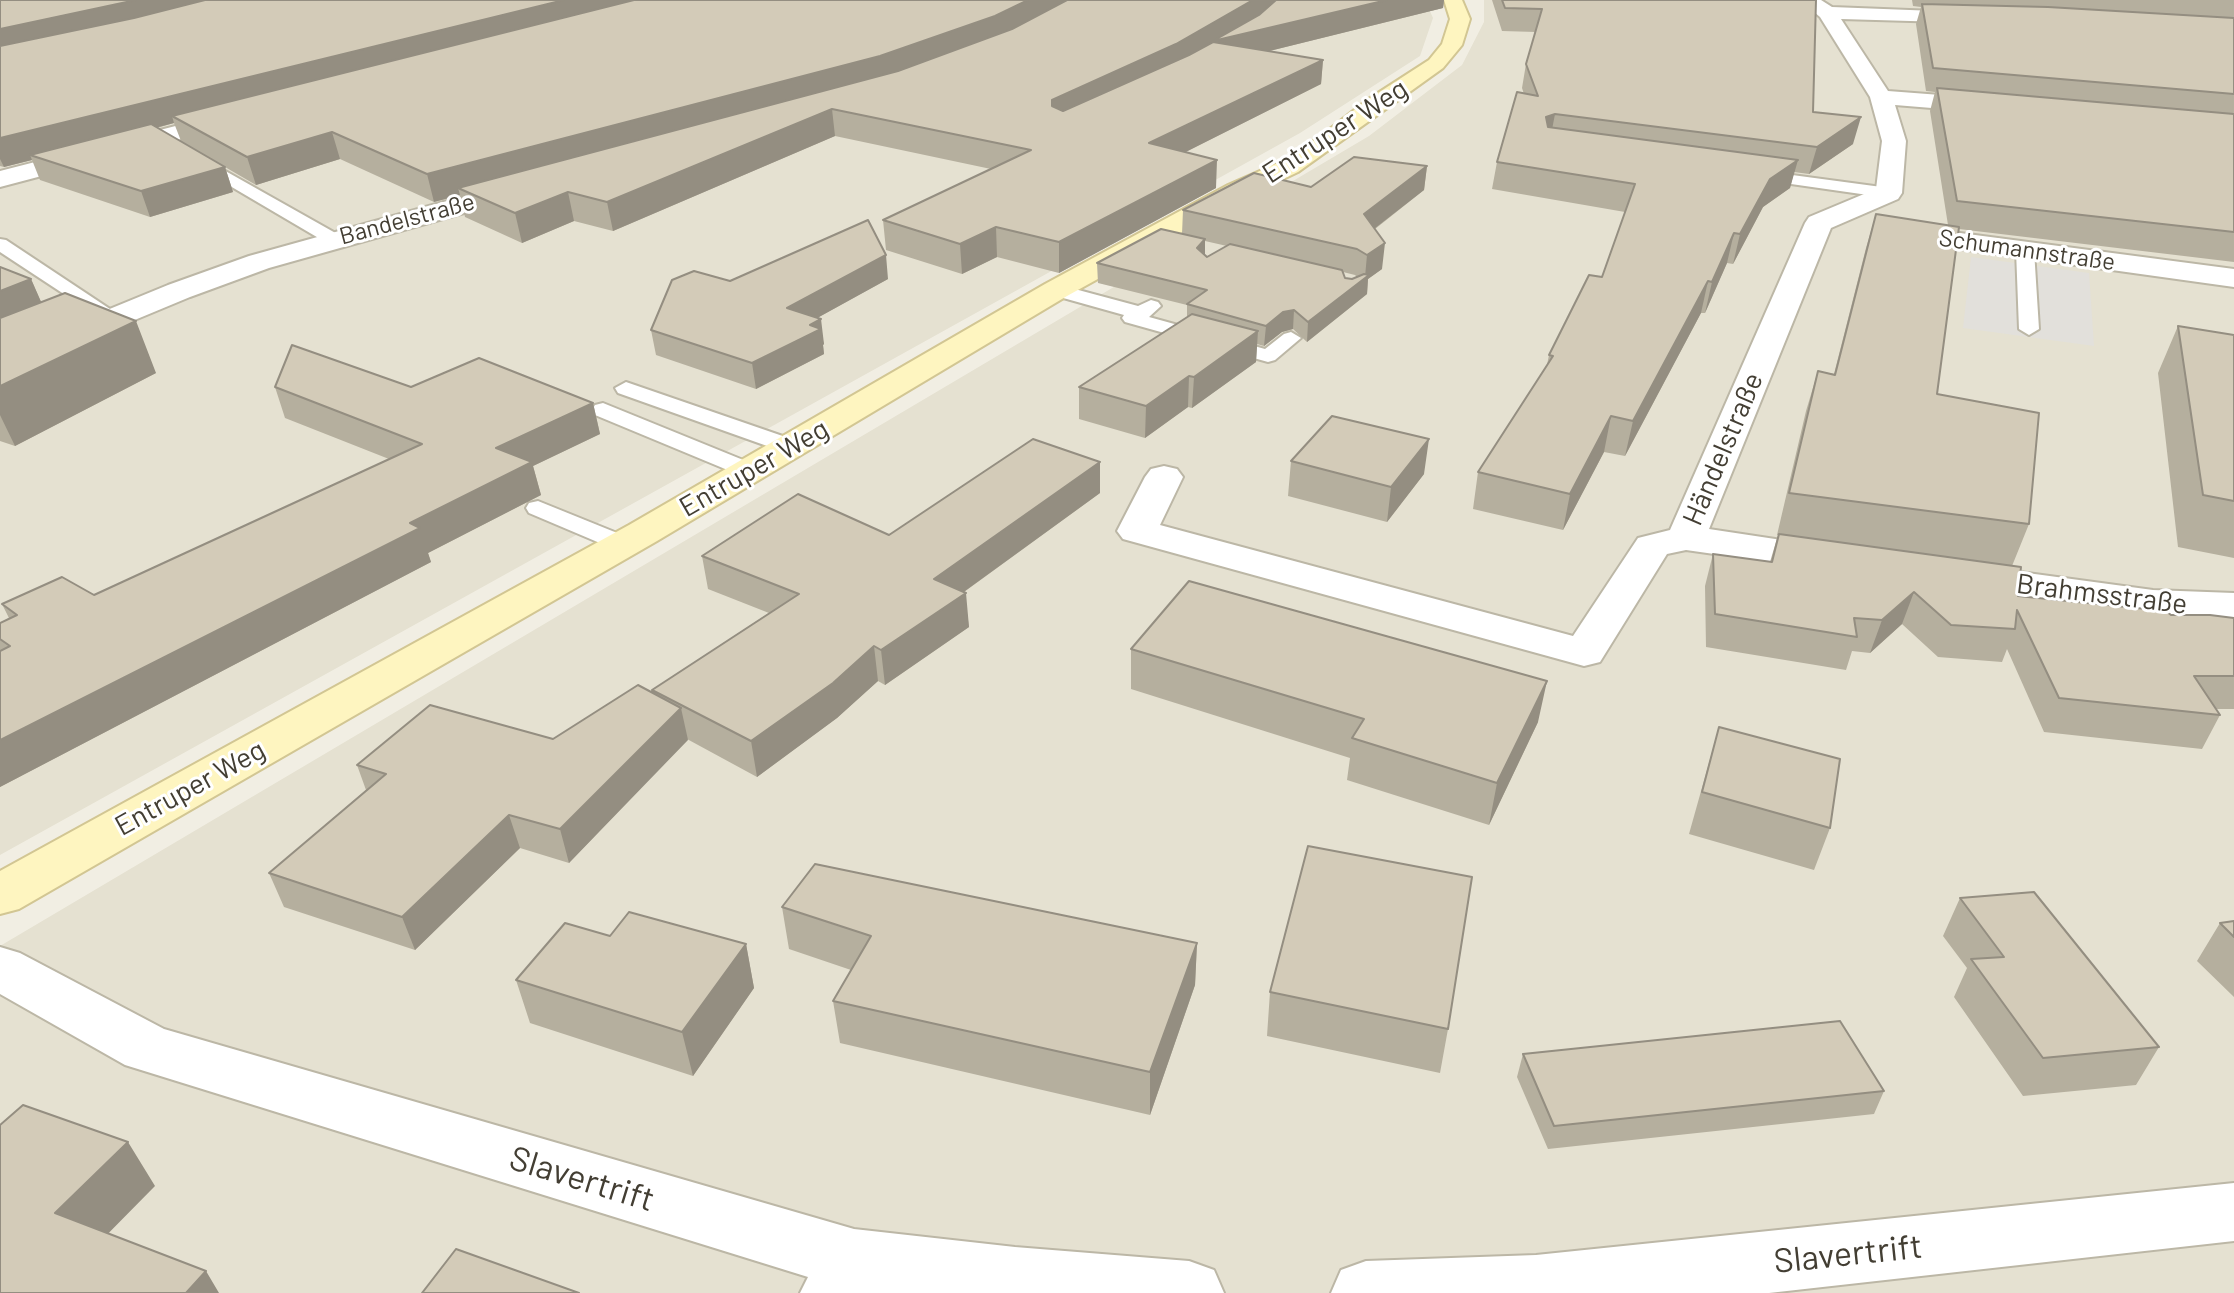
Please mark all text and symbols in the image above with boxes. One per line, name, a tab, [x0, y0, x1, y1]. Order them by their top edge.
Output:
street label: Entruper Weg	[1256, 72, 1414, 190]
street label: Bandelstraße	[336, 187, 478, 251]
street label: Schumannstraße	[1937, 223, 2117, 277]
street label: Händelstraße	[1676, 368, 1770, 530]
street label: Entruper Weg	[673, 412, 835, 524]
street label: Brahmsstraße	[2015, 567, 2189, 621]
street label: Entruper Weg	[109, 733, 271, 843]
street label: Slavertrift	[505, 1138, 659, 1220]
street label: Slavertrift	[1772, 1226, 1924, 1282]

